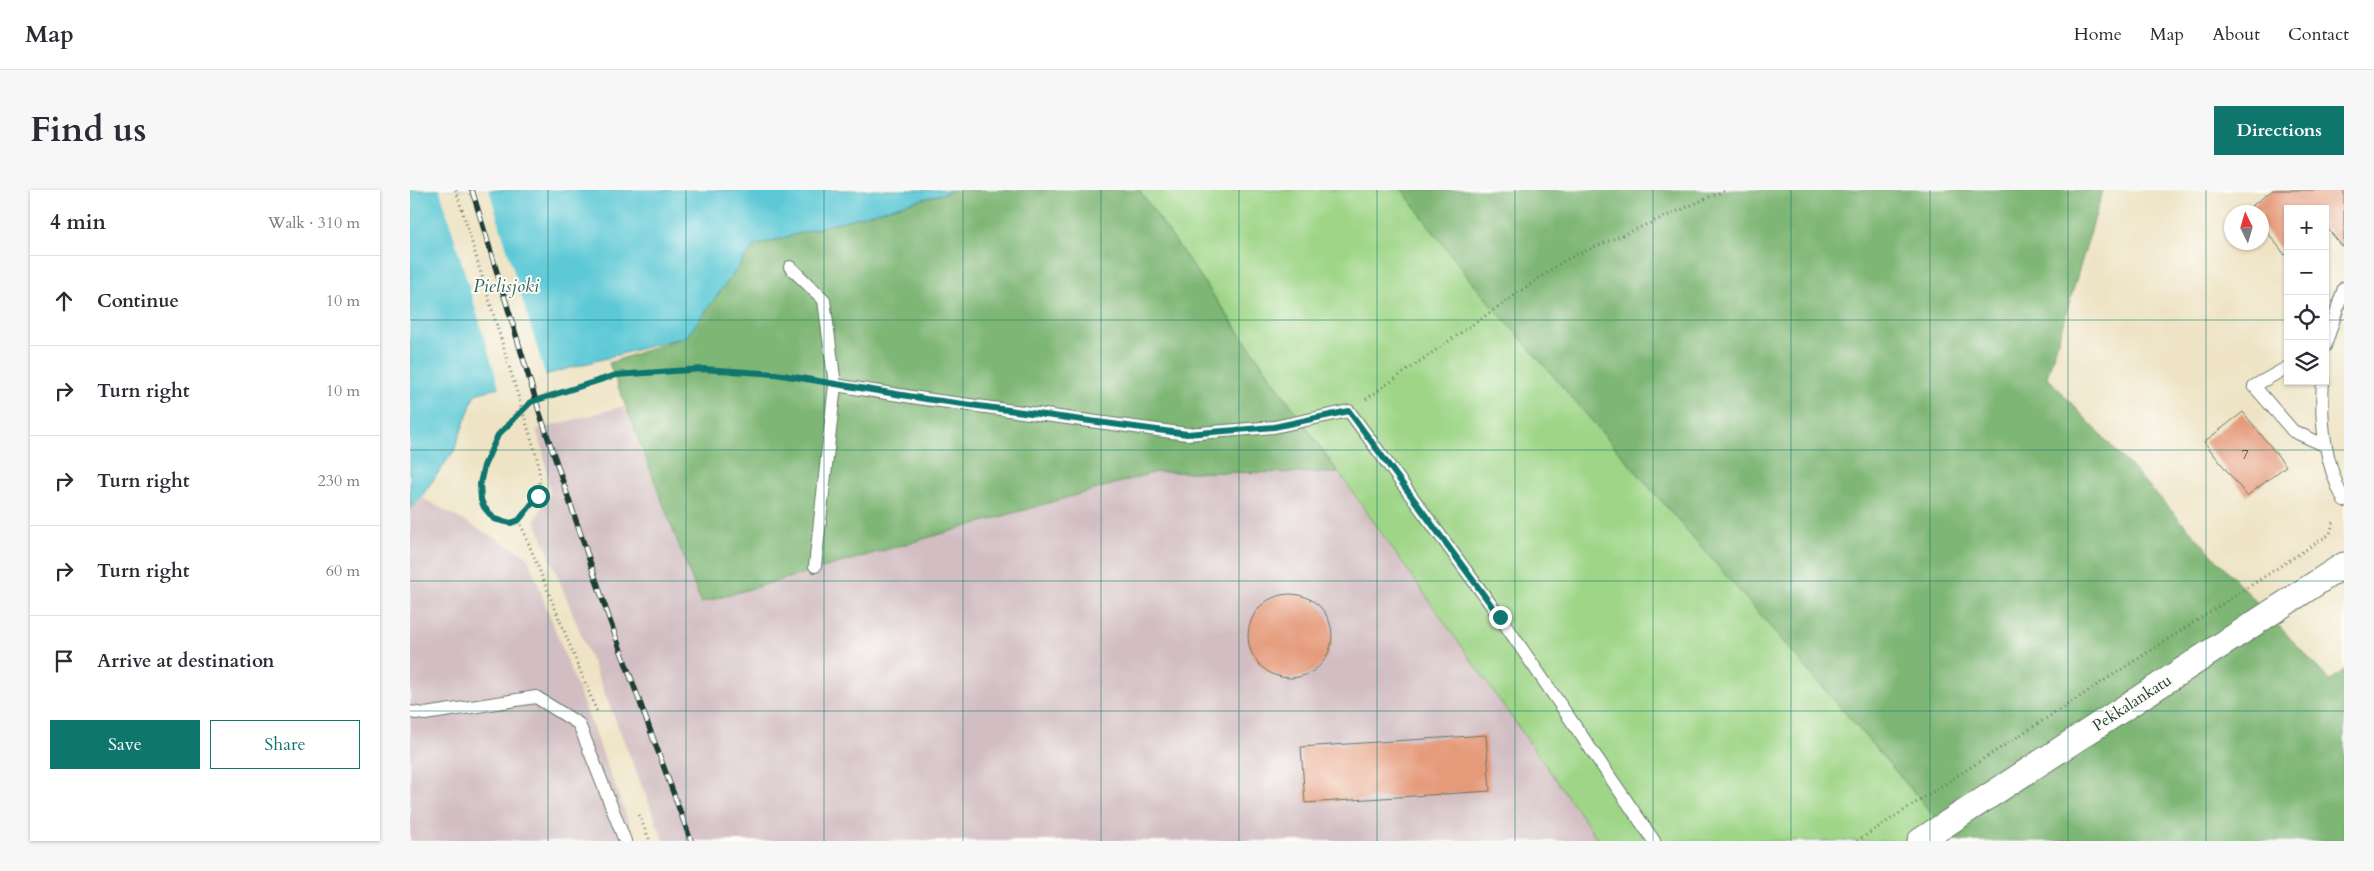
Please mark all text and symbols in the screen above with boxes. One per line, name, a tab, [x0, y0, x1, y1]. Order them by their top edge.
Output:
text: Map	[25, 18, 74, 51]
text: Home	[2074, 22, 2122, 47]
text: Map	[2150, 22, 2184, 47]
text: About	[2212, 22, 2260, 47]
text: Contact	[2288, 22, 2349, 47]
text: Find us	[30, 106, 146, 154]
button: Directions	[2214, 106, 2344, 155]
north arrow	[2224, 205, 2269, 250]
map controls	[2284, 205, 2329, 385]
button: +	[2284, 205, 2329, 250]
text: 4 min	[50, 208, 106, 237]
text: Walk · 310 m	[268, 212, 360, 234]
button: −	[2284, 250, 2329, 295]
water label: Pielisjoki	[473, 274, 540, 299]
icon: ahead	[50, 287, 78, 315]
text: Continue	[97, 288, 179, 314]
text: 10 m	[326, 290, 360, 312]
button: locate	[2284, 295, 2329, 340]
button: layers	[2284, 340, 2329, 385]
icon: right	[50, 377, 78, 405]
text: Turn right	[97, 378, 189, 404]
text: 10 m	[326, 380, 360, 402]
house number: 7	[2241, 445, 2249, 464]
icon: right	[50, 467, 78, 495]
text: Turn right	[97, 468, 189, 494]
text: 230 m	[318, 470, 360, 492]
route start	[527, 485, 550, 508]
icon: right	[50, 557, 78, 585]
text: Turn right	[97, 558, 189, 584]
text: 60 m	[326, 560, 360, 582]
route end	[1489, 606, 1512, 629]
icon: arrive	[50, 647, 78, 675]
text: Arrive at destination	[97, 648, 274, 674]
street label: Pekkalankatu	[2088, 669, 2176, 737]
button: Save	[50, 720, 200, 769]
button: Share	[210, 720, 360, 769]

